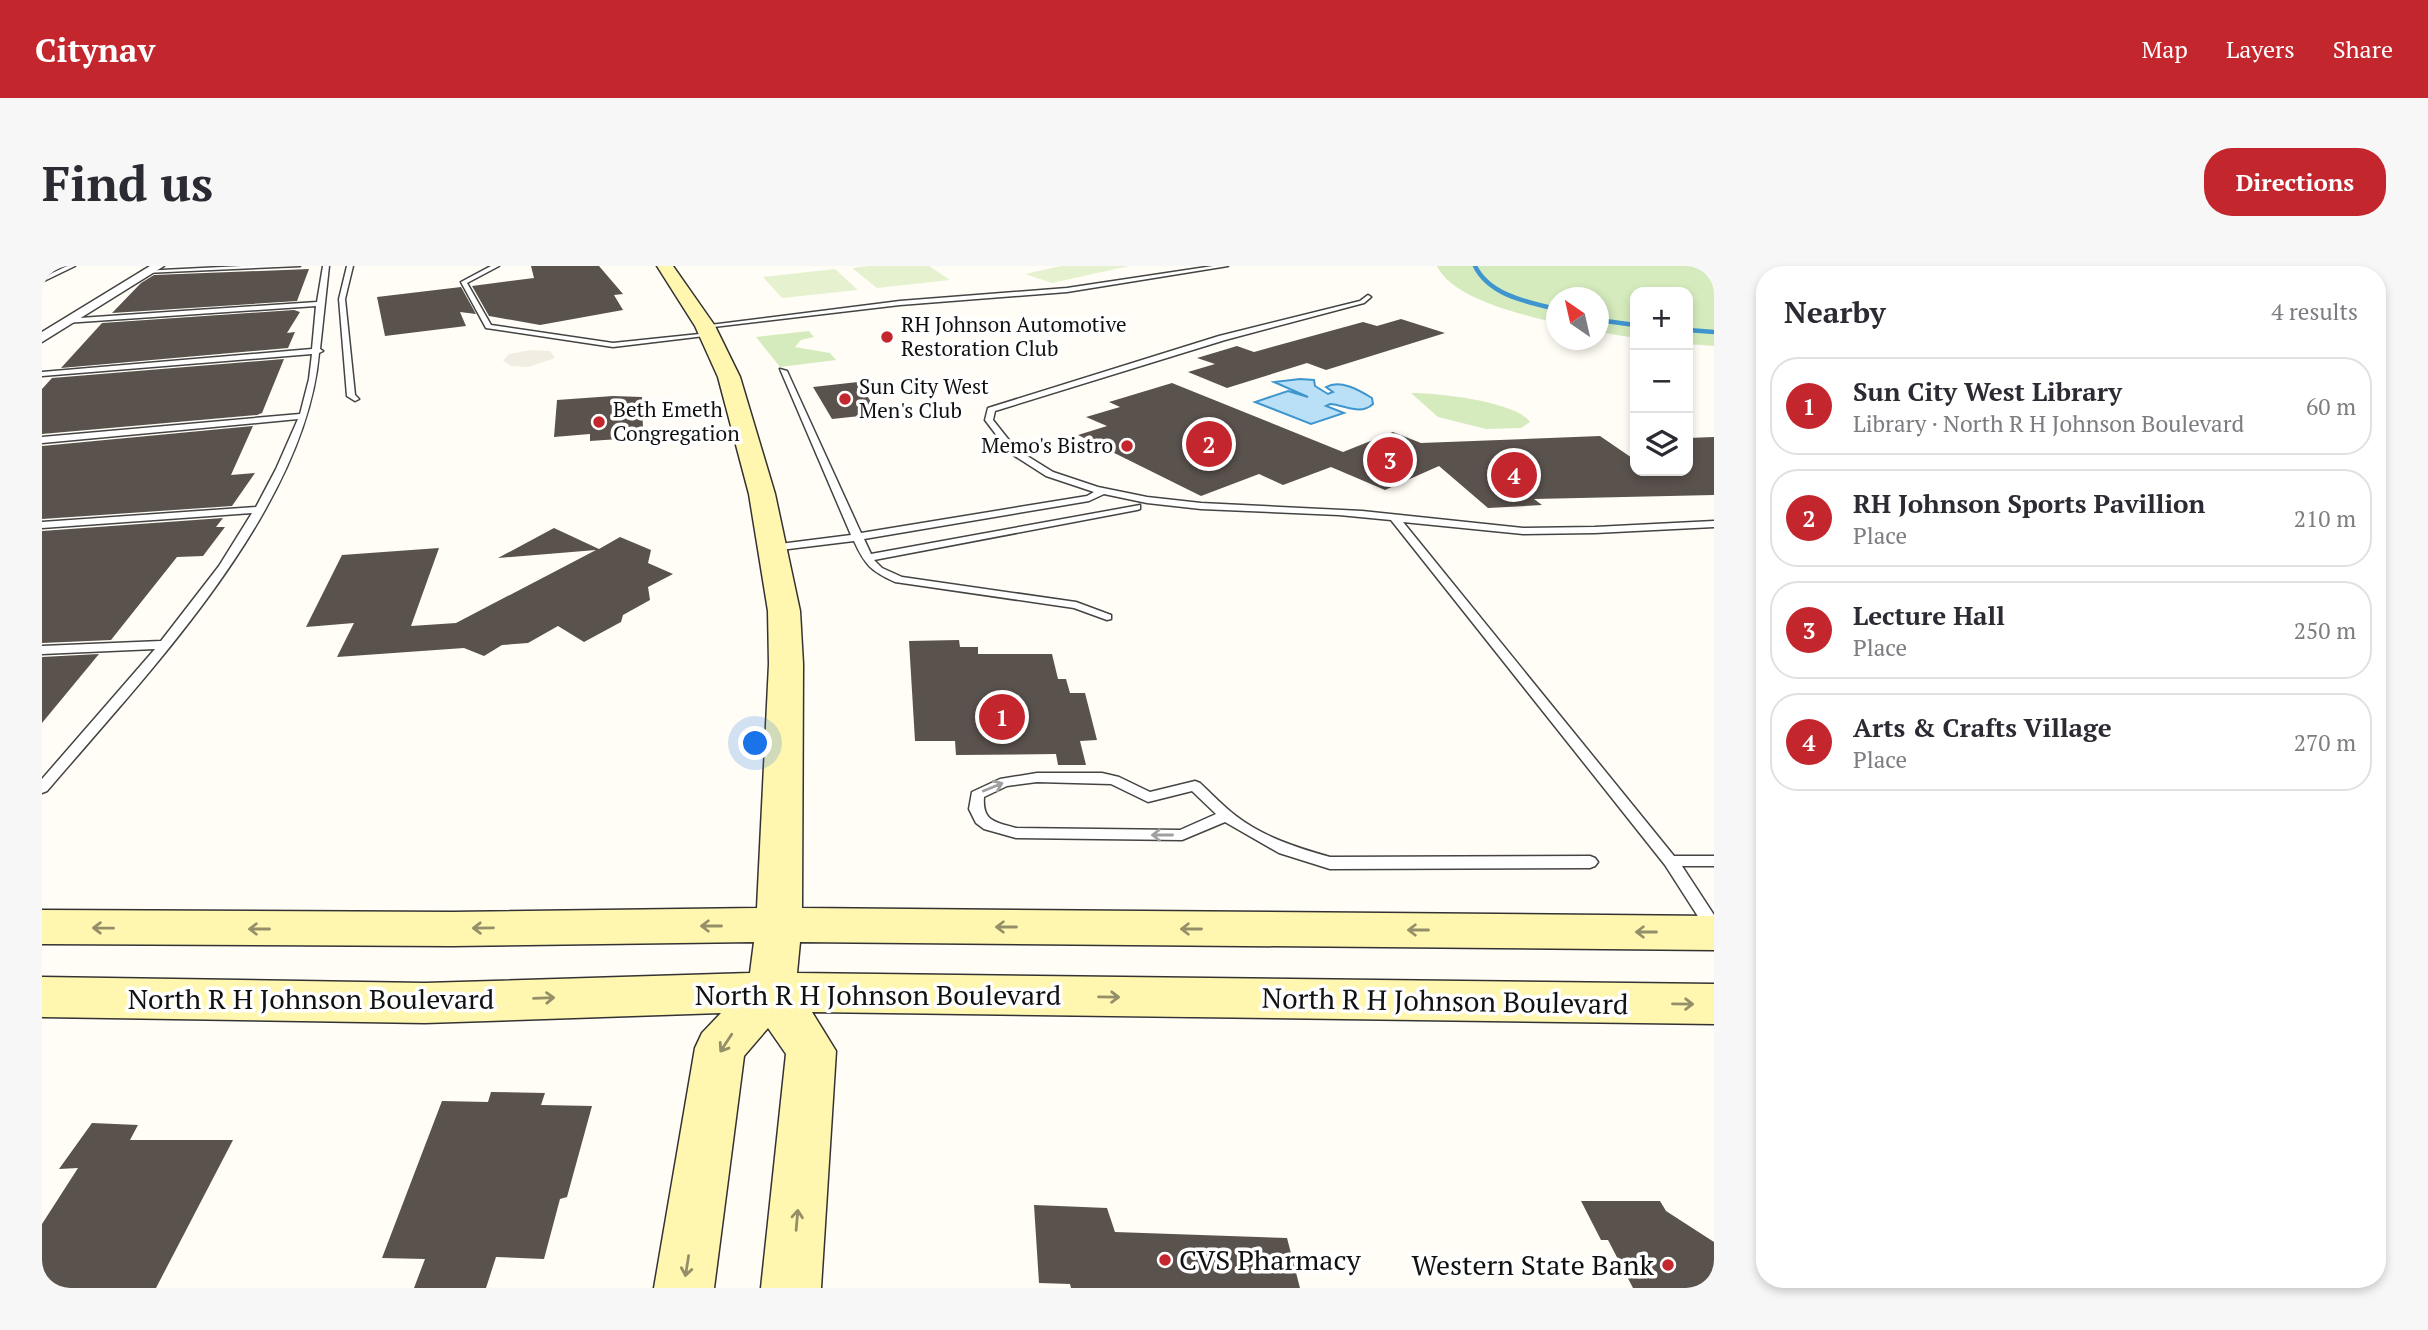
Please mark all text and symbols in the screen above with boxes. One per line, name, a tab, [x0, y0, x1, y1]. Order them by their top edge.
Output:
text: Citynav	[35, 28, 155, 71]
text: Map	[2141, 33, 2188, 65]
text: Layers	[2226, 33, 2295, 65]
text: Share	[2333, 33, 2393, 65]
button: Directions	[2204, 148, 2386, 216]
text: Find us	[42, 150, 213, 215]
north arrow	[1546, 287, 1609, 350]
map controls	[1630, 287, 1693, 476]
button: +	[1630, 287, 1693, 350]
text: Nearby	[1784, 292, 1886, 332]
text: 4 results	[2271, 296, 2358, 327]
place label: RH Johnson Automotive Restoration Club	[901, 310, 1126, 362]
marker: RH Johnson Automotive Restoration Club	[879, 329, 895, 345]
button: −	[1630, 350, 1693, 413]
place label: Sun City West Men's Club	[859, 372, 989, 424]
text: Sun City West Library	[1853, 374, 2122, 408]
marker: Sun City West Men's Club	[837, 391, 853, 407]
text: 1	[1803, 391, 1816, 422]
text: 60 m	[2306, 391, 2356, 422]
place label: Beth Emeth Congregation	[613, 395, 740, 447]
text: Library · North R H Johnson Boulevard	[1853, 408, 2244, 439]
button: layers	[1630, 413, 1693, 476]
marker: Beth Emeth Congregation	[591, 414, 607, 430]
pin: 2	[1186, 418, 1232, 470]
place label: Memo's Bistro	[981, 431, 1113, 459]
pin: 3	[1367, 434, 1413, 486]
marker: Memo's Bistro	[1119, 438, 1135, 454]
pin: 4	[1491, 449, 1537, 501]
text: RH Johnson Sports Pavillion	[1853, 486, 2205, 520]
text: 2	[1803, 503, 1816, 534]
text: 210 m	[2294, 503, 2356, 534]
text: Place	[1853, 520, 1907, 551]
text: Lecture Hall	[1853, 598, 2005, 632]
text: 3	[1803, 615, 1816, 646]
text: 250 m	[2294, 615, 2356, 646]
text: Place	[1853, 632, 1907, 663]
pin: 1	[979, 691, 1025, 743]
text: Arts & Crafts Village	[1853, 710, 2112, 744]
your location	[738, 726, 772, 760]
text: 4	[1803, 727, 1816, 758]
text: 270 m	[2294, 727, 2356, 758]
text: Place	[1853, 744, 1907, 775]
one-way arrow	[982, 779, 1003, 792]
one-way arrow	[1151, 828, 1174, 842]
one-way arrow	[700, 919, 723, 933]
one-way arrow	[995, 920, 1018, 934]
one-way arrow	[92, 921, 115, 935]
one-way arrow	[248, 922, 271, 936]
one-way arrow	[472, 922, 495, 935]
one-way arrow	[1180, 922, 1203, 936]
one-way arrow	[1407, 924, 1430, 937]
one-way arrow	[1635, 925, 1658, 939]
street label: North R H Johnson Boulevard	[695, 976, 1061, 1013]
street label: North R H Johnson Boulevard	[1261, 979, 1629, 1022]
street label: North R H Johnson Boulevard	[128, 980, 494, 1017]
one-way arrow	[1097, 990, 1120, 1003]
one-way arrow	[532, 992, 555, 1005]
one-way arrow	[1671, 997, 1694, 1011]
one-way arrow	[719, 1033, 734, 1052]
one-way arrow	[791, 1209, 804, 1232]
place label: CVS Pharmacy	[1179, 1241, 1362, 1278]
place label: Western State Bank	[1412, 1246, 1655, 1283]
marker: CVS Pharmacy	[1157, 1252, 1173, 1268]
one-way arrow	[680, 1254, 693, 1277]
marker: Western State Bank	[1660, 1257, 1676, 1273]

